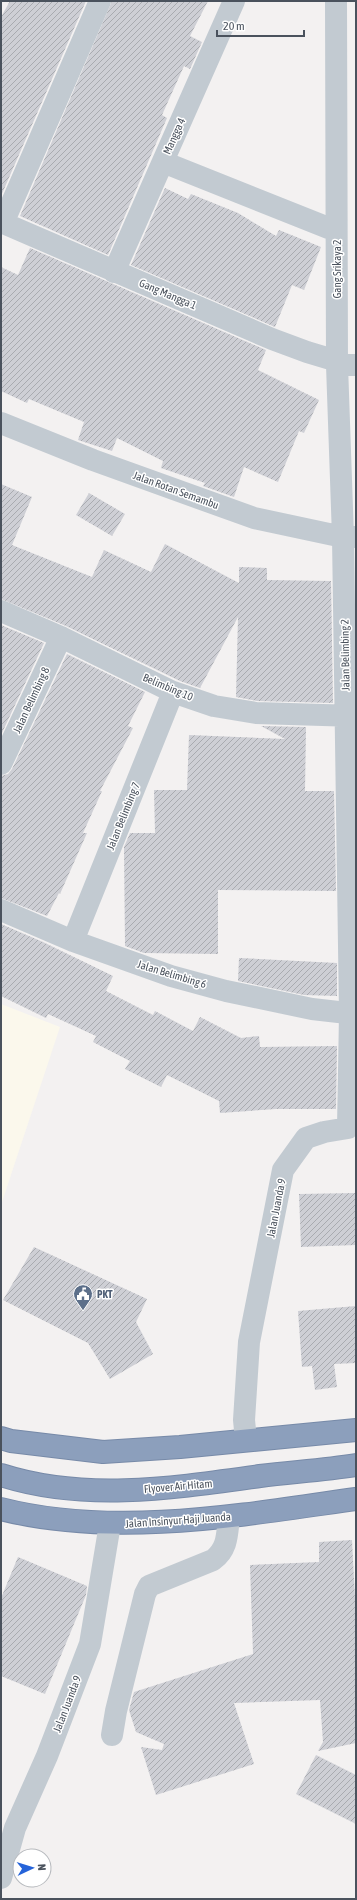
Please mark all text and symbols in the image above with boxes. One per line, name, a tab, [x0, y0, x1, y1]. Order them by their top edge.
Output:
scale bar	[217, 12, 304, 38]
text: 20 m	[223, 19, 245, 33]
street label: Mangga 4	[161, 116, 187, 156]
street label: Gang Srikaya 2	[331, 239, 343, 299]
street label: Gang Mangga 1	[138, 277, 198, 311]
street label: Jalan Rotan Semambu	[131, 469, 221, 511]
street label: Jalan Belimbing 2	[338, 619, 352, 691]
street label: Jalan Belimbing 8	[10, 665, 52, 735]
street label: Belimbing 10	[141, 671, 195, 703]
street label: Jalan Belimbing 7	[104, 781, 142, 851]
street label: Jalan Belimbing 6	[136, 958, 208, 990]
street label: Jalan Juanda 9	[264, 1178, 288, 1238]
public building icon: PKT	[72, 1283, 94, 1311]
place label: PKT	[97, 1288, 113, 1300]
street label: Flyover Air Hitam	[143, 1477, 213, 1495]
street label: Jalan Insinyur Haji Juanda	[125, 1510, 231, 1530]
street label: Jalan Juanda 9	[51, 1674, 83, 1734]
north arrow	[12, 1848, 52, 1888]
text: N	[36, 1864, 48, 1871]

